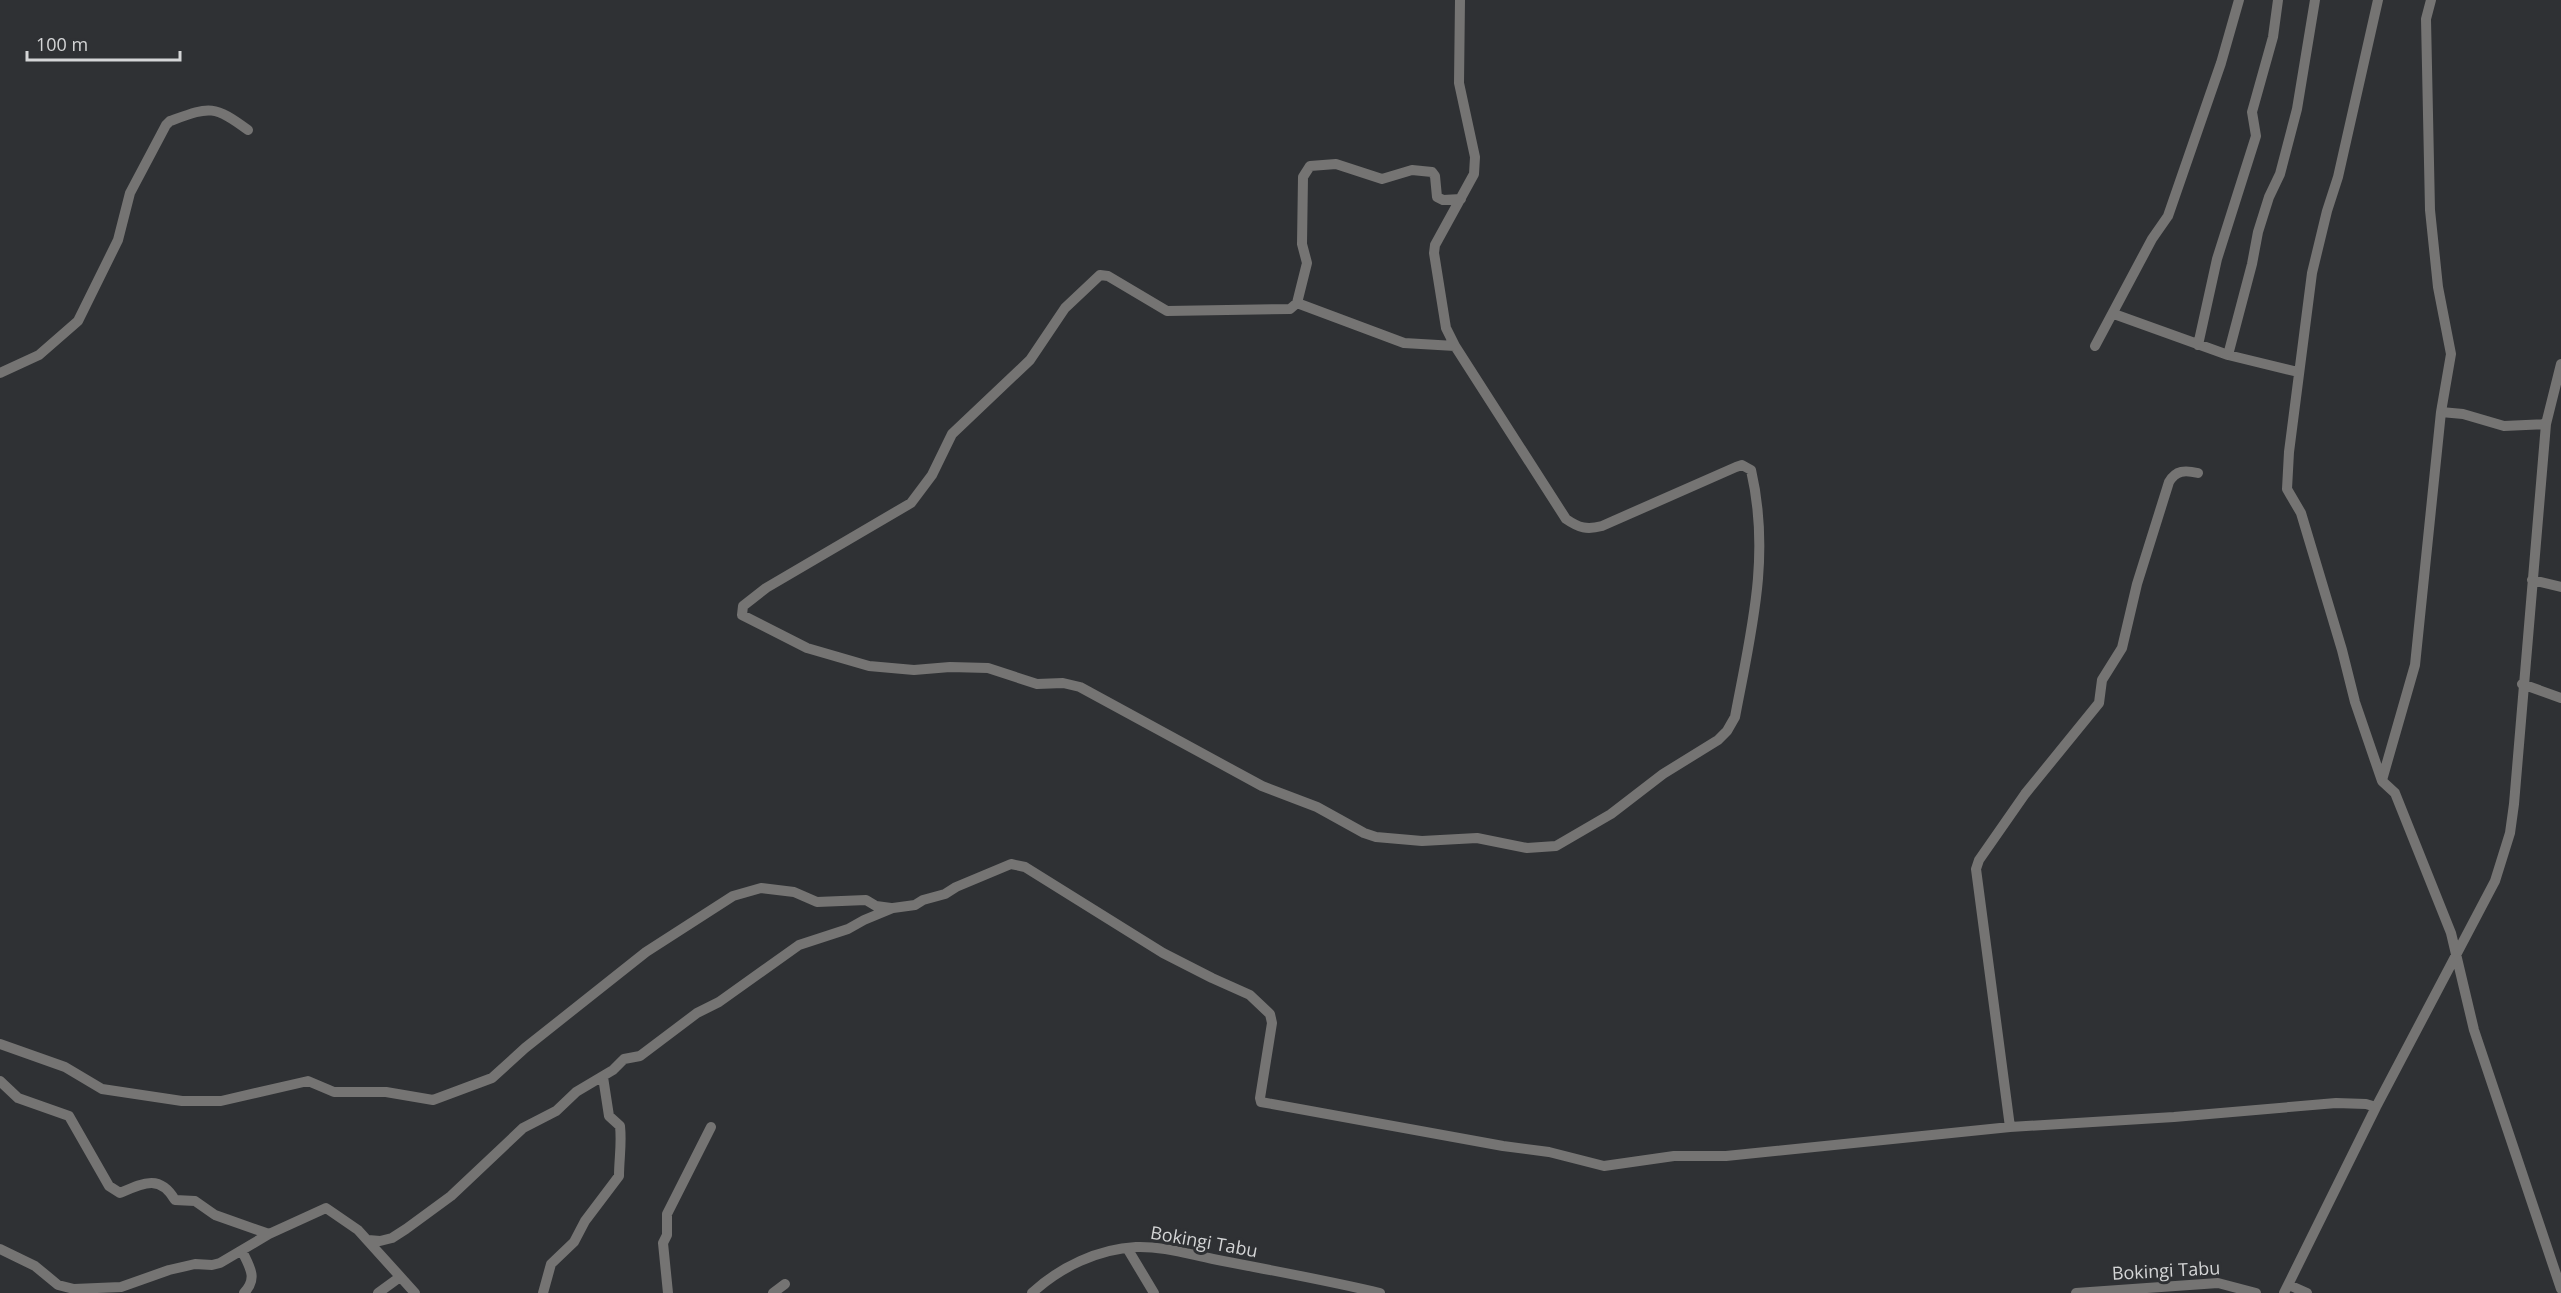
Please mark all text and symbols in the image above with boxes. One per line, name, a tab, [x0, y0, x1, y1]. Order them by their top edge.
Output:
scale bar	[27, 24, 180, 62]
text: 100 m	[36, 32, 88, 56]
street label: Bokingi Tabu	[1149, 1220, 1260, 1262]
street label: Bokingi Tabu	[2111, 1255, 2221, 1285]

